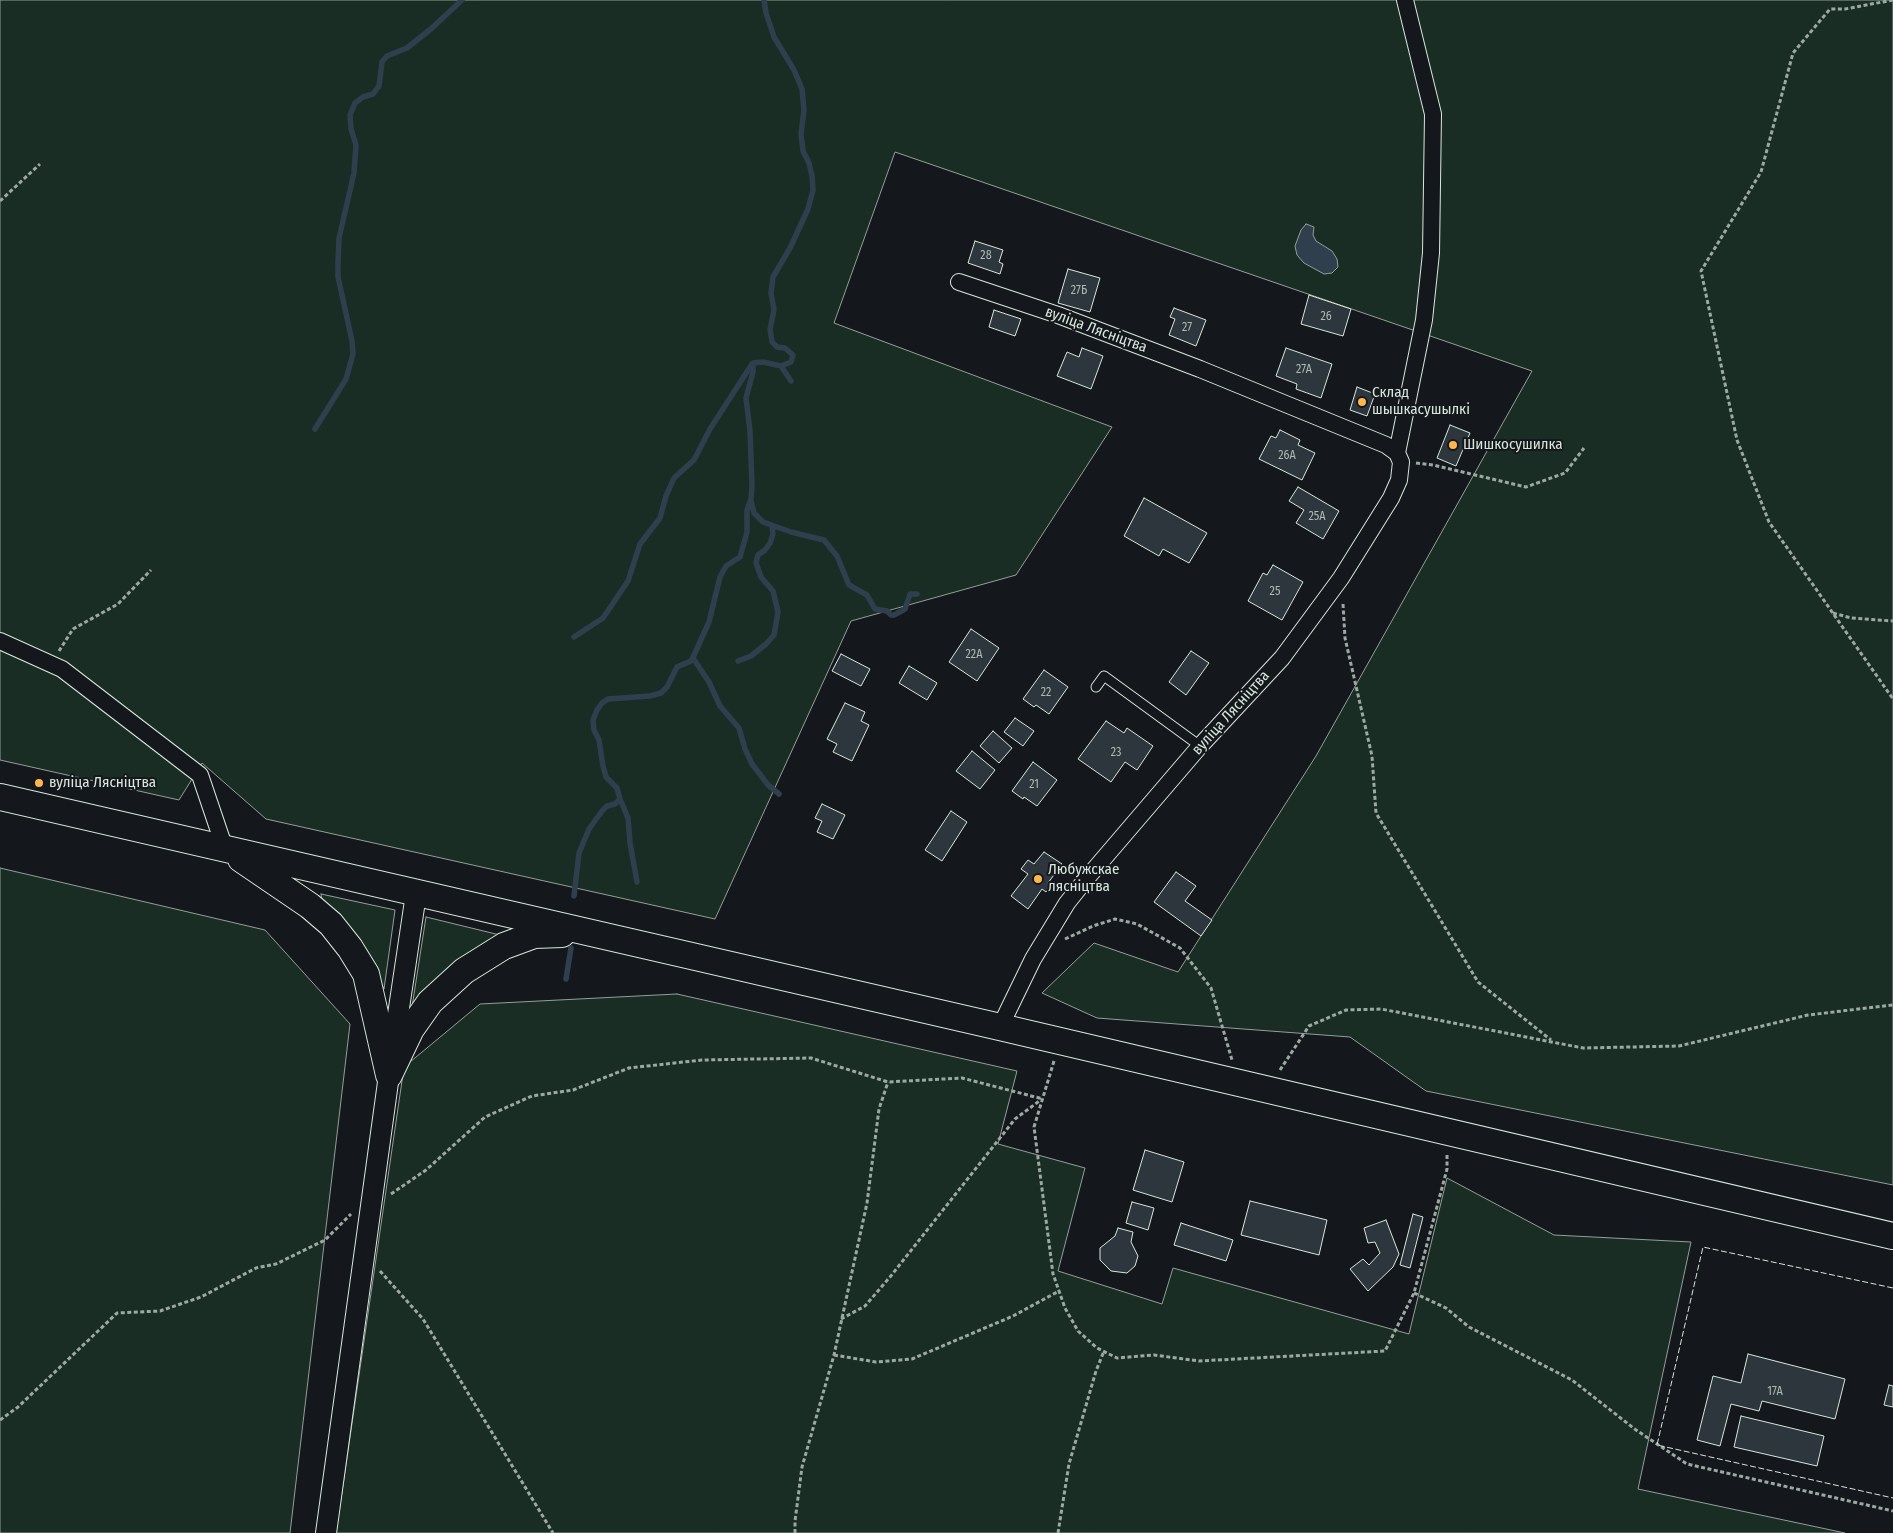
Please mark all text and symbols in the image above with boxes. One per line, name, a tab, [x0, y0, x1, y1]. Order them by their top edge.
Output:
house number: 28	[980, 249, 992, 263]
house number: 27Б	[1071, 284, 1087, 298]
street label: вуліца Лясніцтва	[1043, 303, 1149, 357]
house number: 26	[1320, 310, 1332, 324]
house number: 27	[1182, 321, 1192, 335]
house number: 27А	[1296, 363, 1312, 377]
place label: Склад шышкасушылкі	[1372, 384, 1470, 419]
marker: Склад шышкасушылкі	[1356, 396, 1368, 408]
place label: Шишкосушилка	[1463, 436, 1563, 454]
marker: Шишкосушилка	[1447, 439, 1459, 451]
house number: 26А	[1278, 449, 1296, 463]
house number: 25А	[1308, 510, 1326, 524]
house number: 25	[1270, 585, 1280, 599]
house number: 22А	[966, 648, 982, 662]
street label: вуліца Лясніцтва	[1188, 667, 1274, 759]
house number: 22	[1041, 686, 1051, 700]
house number: 23	[1111, 746, 1121, 760]
place label: вуліца Лясніцтва	[49, 774, 156, 792]
marker: вуліца Лясніцтва	[33, 777, 45, 789]
house number: 21	[1029, 778, 1039, 792]
place label: Любужскае лясніцтва	[1048, 861, 1119, 896]
marker: Любужскае лясніцтва	[1032, 873, 1044, 885]
house number: 17А	[1767, 1385, 1783, 1399]

